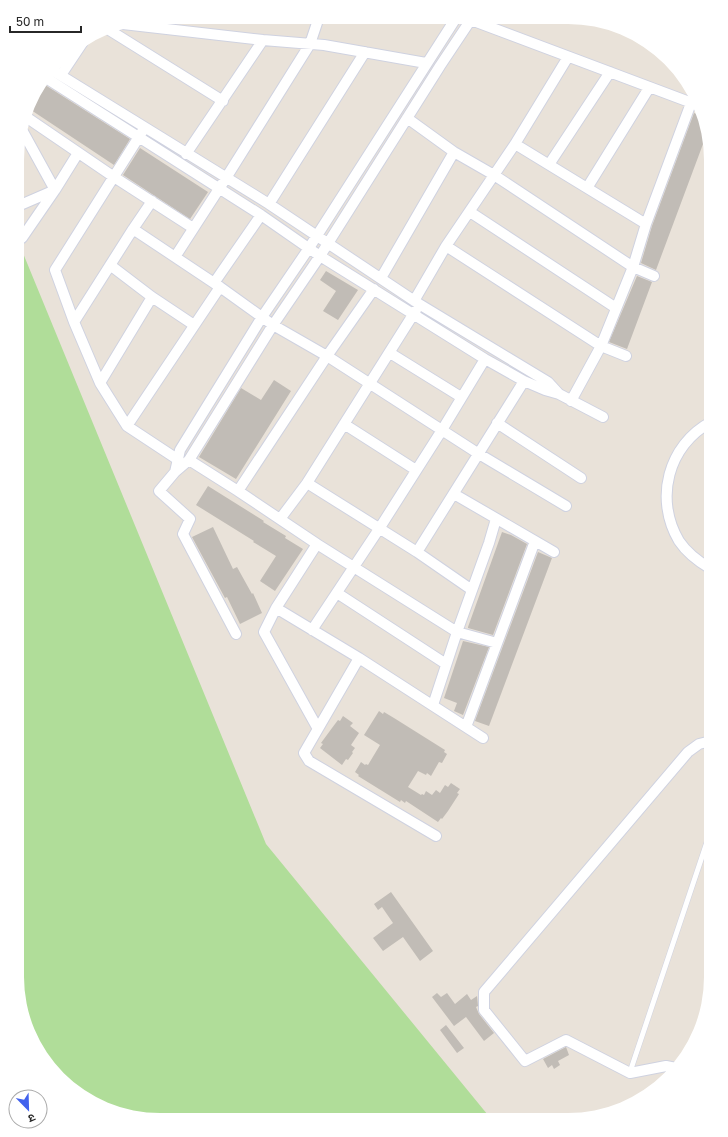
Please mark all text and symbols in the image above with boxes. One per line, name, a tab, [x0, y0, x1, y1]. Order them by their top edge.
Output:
scale bar	[10, 8, 81, 34]
text: 50 m	[16, 14, 44, 29]
north arrow	[8, 1089, 48, 1129]
text: उ	[26, 1111, 38, 1126]

